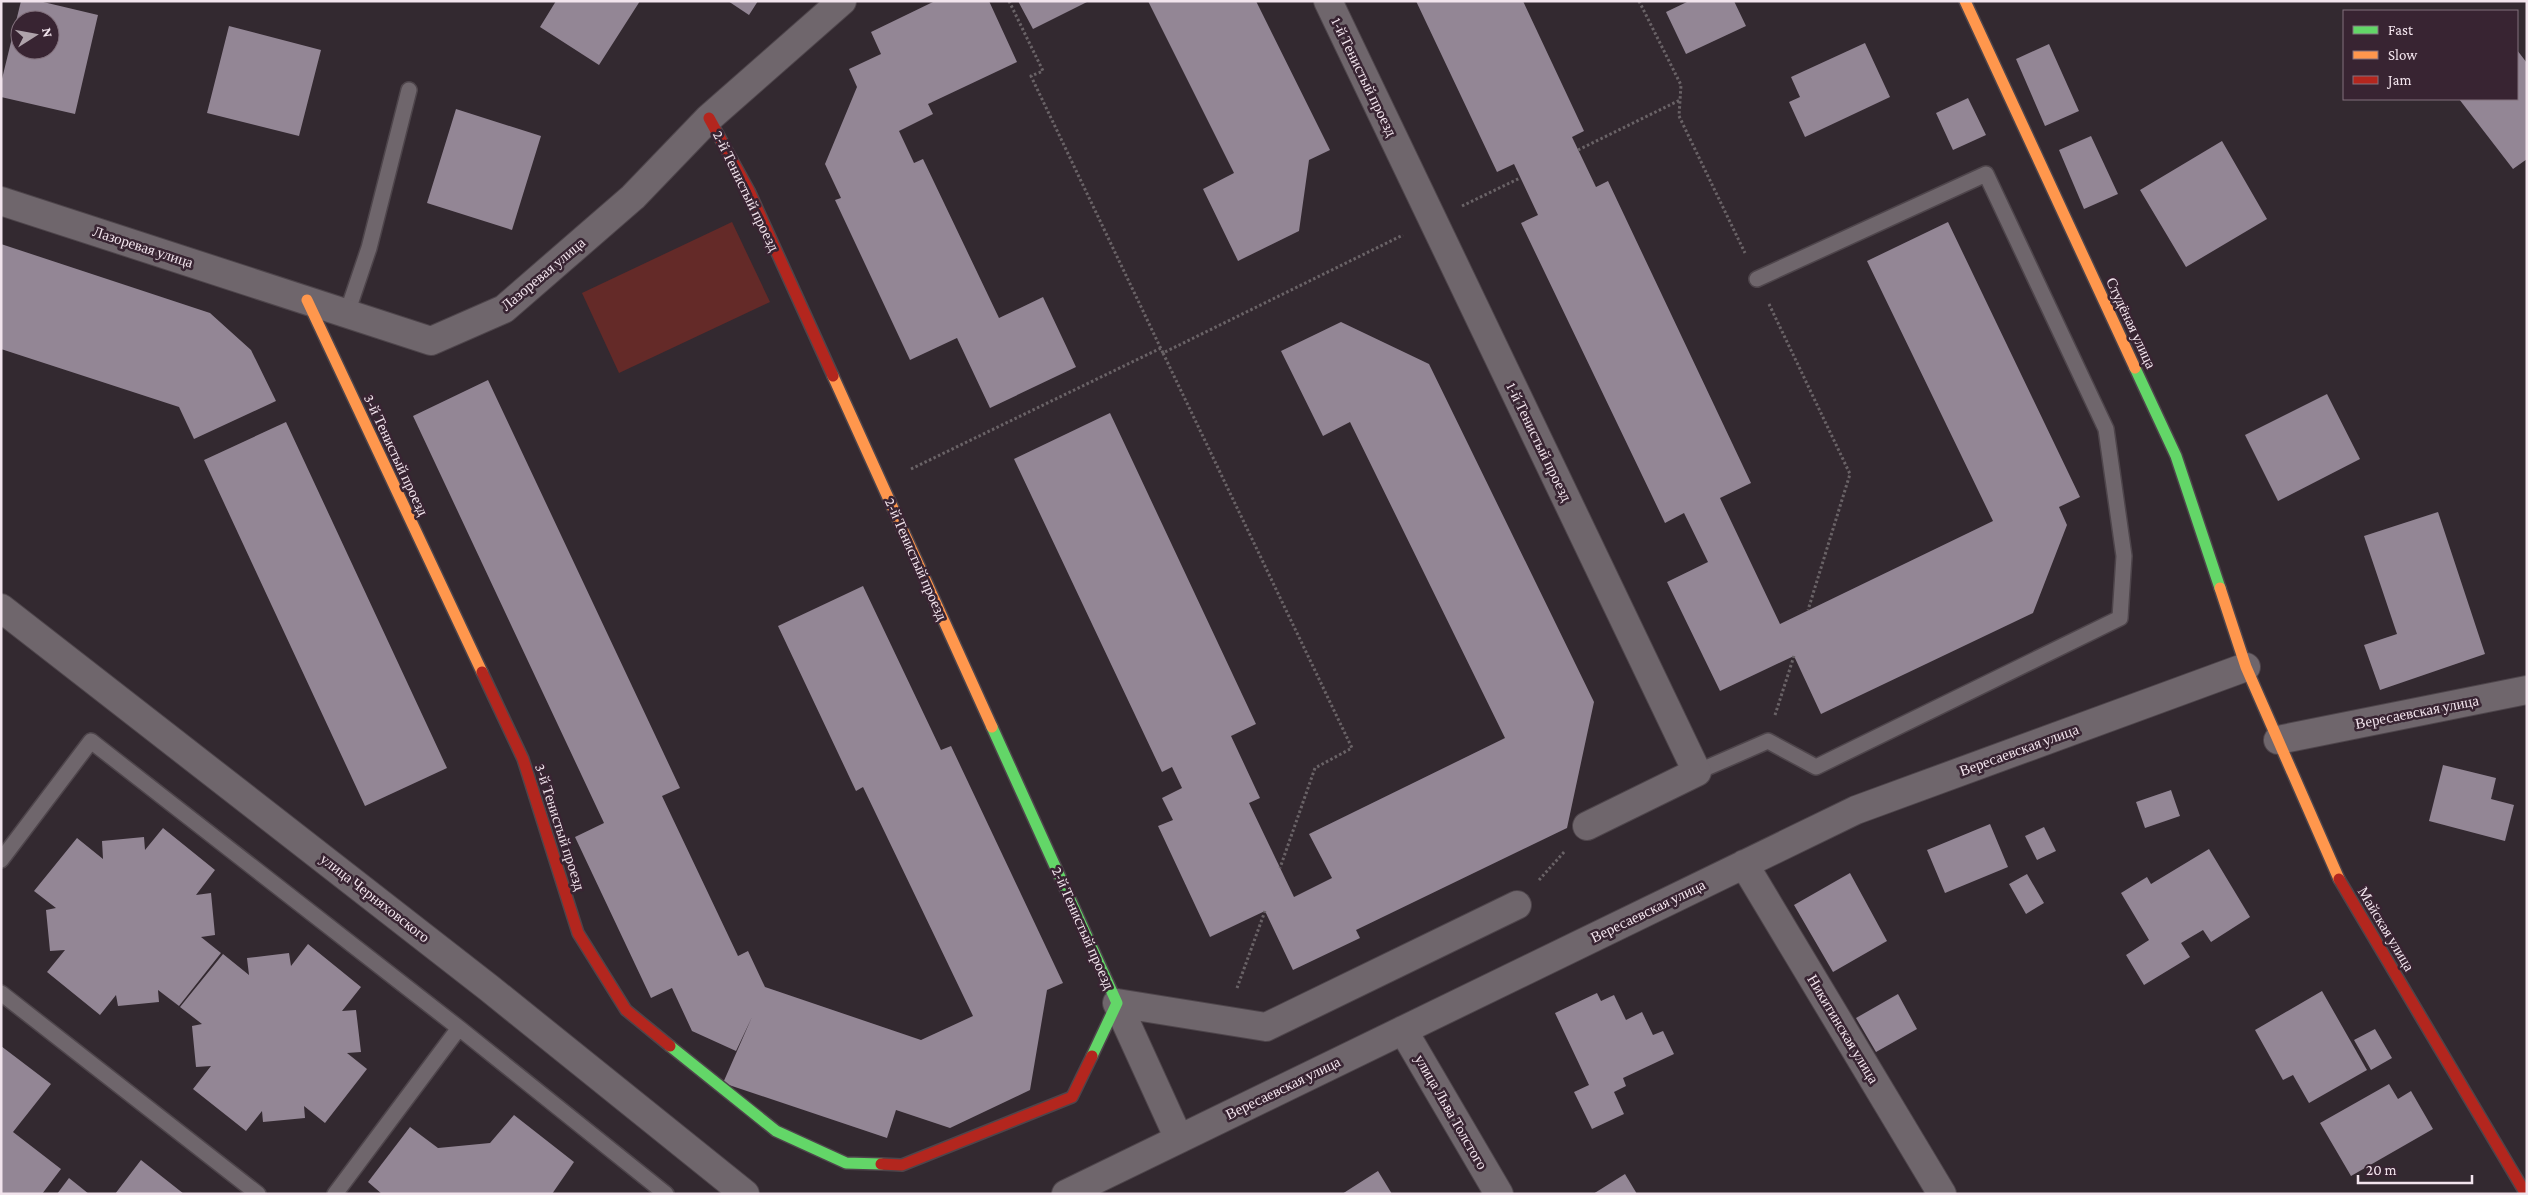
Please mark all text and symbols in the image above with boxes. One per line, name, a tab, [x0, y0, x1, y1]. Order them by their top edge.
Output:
north arrow	[10, 10, 60, 60]
legend	[2343, 10, 2518, 100]
street label: 1-й Тенистый проезд	[1328, 15, 1400, 139]
text: Fast	[2388, 22, 2414, 38]
text: N	[39, 26, 57, 39]
text: Slow	[2388, 47, 2418, 63]
text: Jam	[2386, 72, 2411, 89]
street label: 2-й Тенистый проезд	[710, 128, 782, 254]
street label: Лазоревая улица	[91, 223, 196, 271]
street label: Лазоревая улица	[498, 234, 588, 314]
street label: Студёная улица	[2103, 275, 2159, 371]
street label: 1-й Тенистый проезд	[1503, 380, 1575, 504]
street label: 3-й Тенистый проезд	[361, 392, 431, 519]
street label: 2-й Тенистый проезд	[882, 495, 950, 623]
street label: Вересаевская улица	[2354, 692, 2480, 732]
street label: Вересаевская улица	[1957, 721, 2081, 779]
street label: 3-й Тенистый проезд	[532, 762, 588, 893]
street label: улица Черняховского	[317, 850, 433, 946]
street label: 2-й Тенистый проезд	[1049, 864, 1117, 992]
street label: Вересаевская улица	[1588, 876, 1708, 946]
street label: Майская улица	[2355, 884, 2418, 974]
street label: Никитинская улица	[1804, 972, 1882, 1087]
street label: улица Льва Толстого	[1412, 1052, 1490, 1172]
street label: Вересаевская улица	[1223, 1053, 1343, 1123]
scale bar	[2358, 1152, 2472, 1184]
text: 20 m	[2366, 1162, 2397, 1178]

